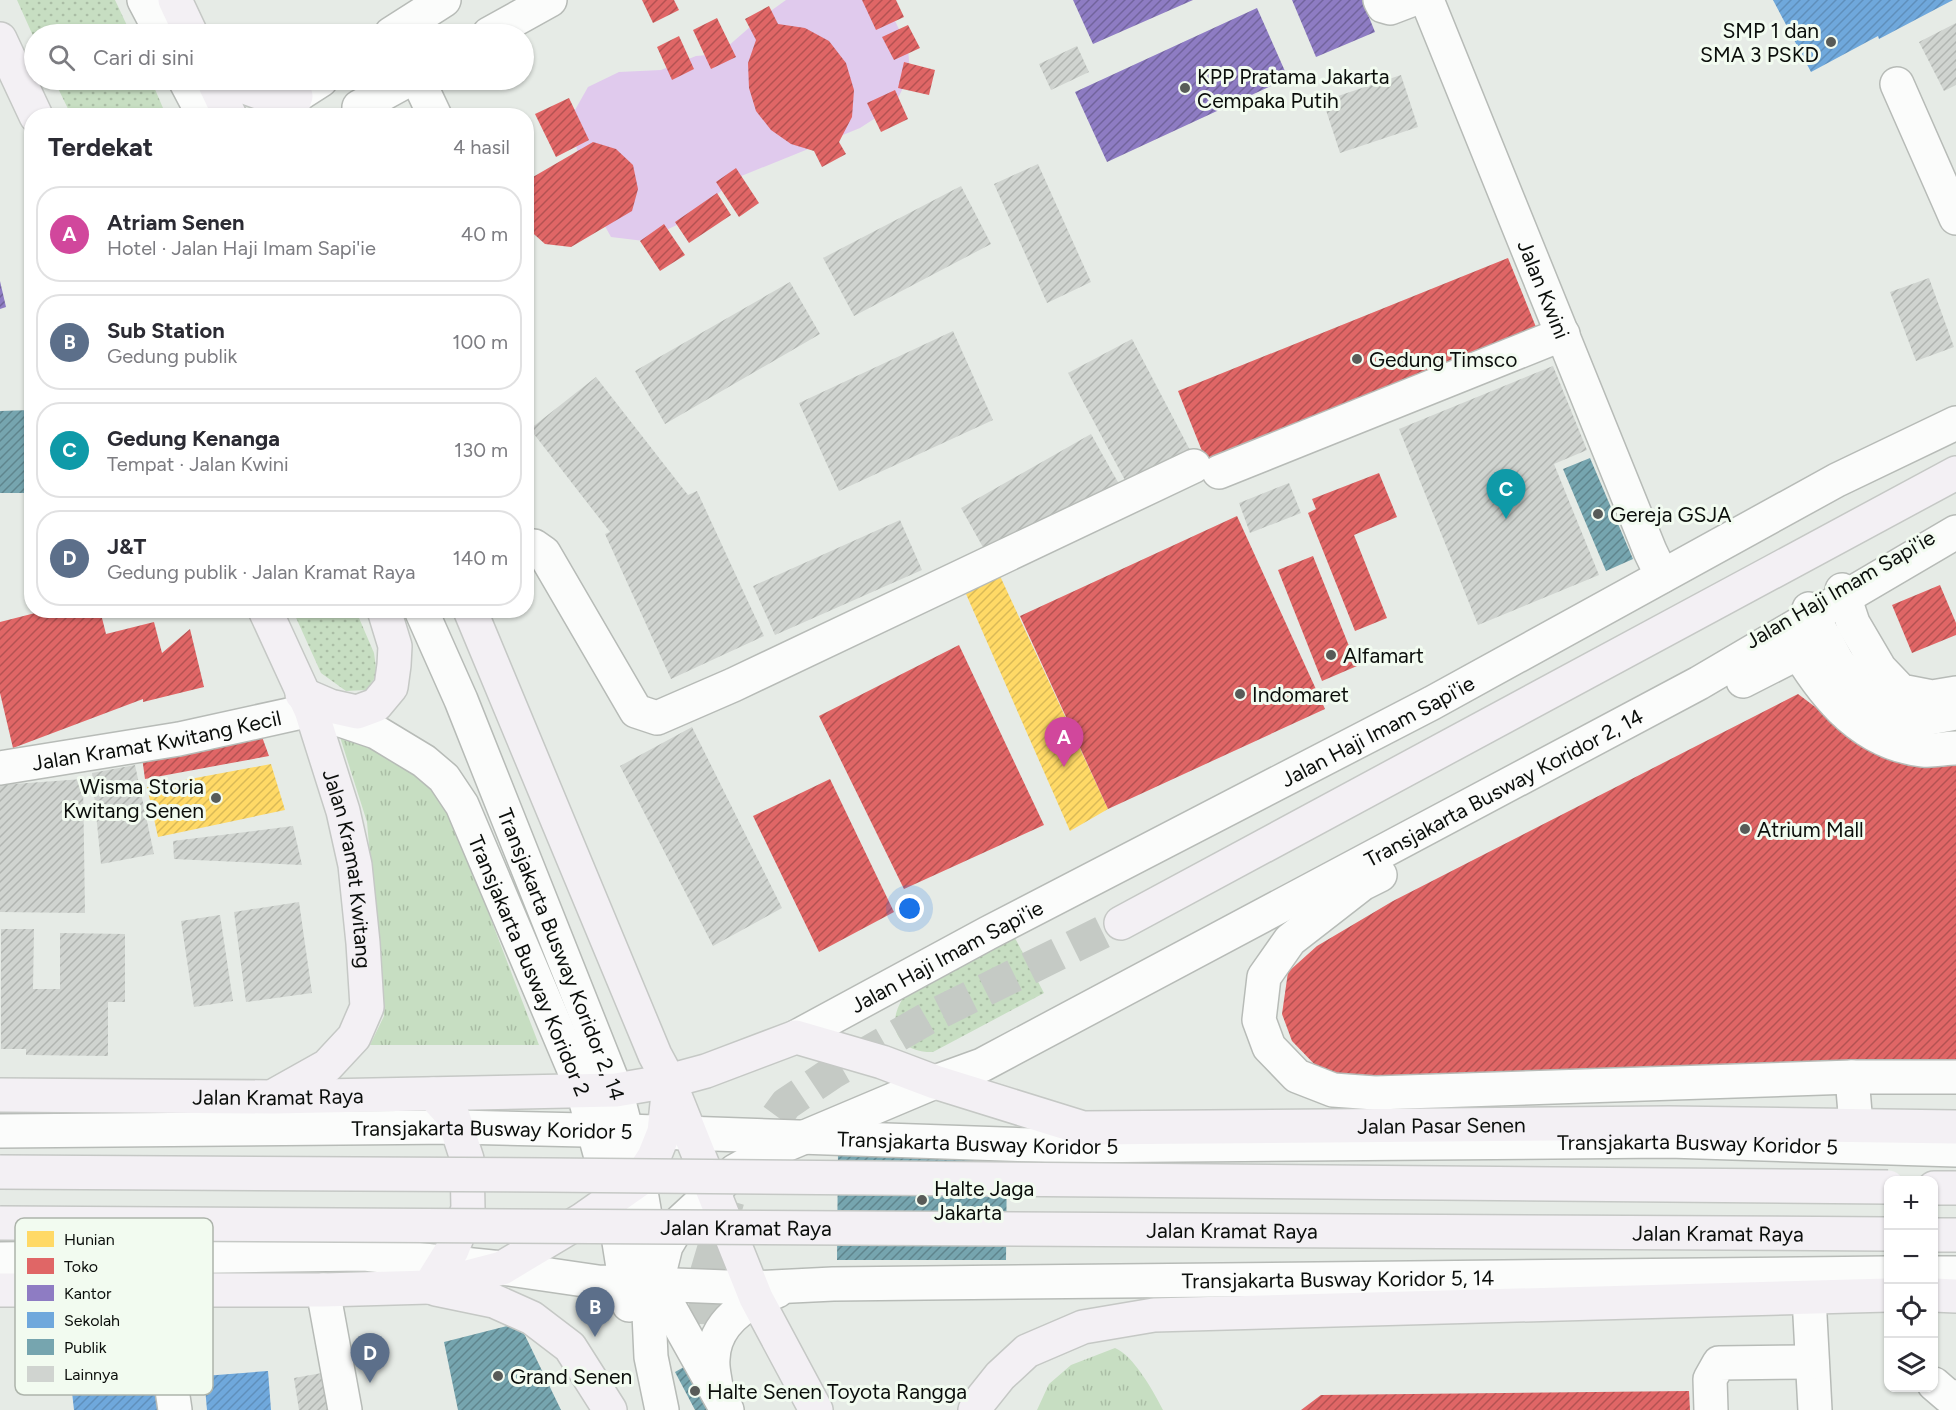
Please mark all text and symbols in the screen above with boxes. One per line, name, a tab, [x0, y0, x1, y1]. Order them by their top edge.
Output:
place label: SMP 1 dan SMA 3 PSKD	[1700, 18, 1819, 67]
search box	[24, 24, 534, 90]
marker: SMP 1 dan SMA 3 PSKD	[1824, 35, 1838, 49]
icon: search	[45, 41, 78, 74]
text: Cari di sini	[93, 44, 194, 71]
place label: KPP Pratama Jakarta Cempaka Putih	[1197, 64, 1389, 113]
marker: KPP Pratama Jakarta Cempaka Putih	[1178, 81, 1192, 95]
text: Terdekat	[48, 131, 153, 163]
text: 4 hasil	[453, 135, 510, 159]
text: Atriam Senen	[107, 209, 245, 236]
text: A	[62, 222, 77, 246]
text: 40 m	[461, 222, 508, 246]
text: Hotel · Jalan Haji Imam Sapi'ie	[107, 236, 376, 260]
street label: Jalan Kwini	[1513, 236, 1575, 342]
text: Sub Station	[107, 317, 225, 344]
text: B	[63, 330, 76, 354]
text: 100 m	[452, 330, 508, 354]
text: Gedung publik	[107, 344, 237, 368]
place label: Gedung Timsco	[1369, 347, 1517, 372]
marker: Gedung Timsco	[1350, 352, 1364, 366]
text: Gedung Kenanga	[107, 425, 280, 452]
text: C	[62, 438, 77, 462]
text: 130 m	[454, 438, 508, 462]
text: Tempat · Jalan Kwini	[107, 452, 289, 476]
pin: C	[1486, 470, 1526, 519]
place label: Gereja GSJA	[1610, 502, 1731, 527]
marker: Gereja GSJA	[1591, 507, 1605, 521]
street label: Jalan Haji Imam Sapi'ie	[1741, 524, 1939, 654]
text: J&T	[107, 533, 146, 560]
text: D	[63, 546, 77, 570]
text: 140 m	[453, 546, 508, 570]
text: Gedung publik · Jalan Kramat Raya	[107, 560, 415, 584]
place label: Alfamart	[1343, 643, 1424, 668]
marker: Alfamart	[1324, 648, 1338, 662]
street label: Jalan Haji Imam Sapi'ie	[1276, 670, 1478, 792]
place label: Indomaret	[1252, 682, 1349, 707]
marker: Indomaret	[1233, 687, 1247, 701]
street label: Transjakarta Busway Koridor 2, 14	[1360, 703, 1647, 872]
street label: Jalan Kramat Kwitang Kecil	[30, 704, 283, 775]
pin: A	[1044, 718, 1084, 767]
street label: Jalan Kramat Kwitang	[318, 766, 377, 969]
place label: Wisma Storia Kwitang Senen	[63, 774, 204, 823]
marker: Wisma Storia Kwitang Senen	[209, 791, 223, 805]
street label: Transjakarta Busway Koridor 2, 14	[493, 805, 629, 1105]
place label: Atrium Mall	[1757, 817, 1864, 842]
marker: Atrium Mall	[1738, 822, 1752, 836]
street label: Transjakarta Busway Koridor 2	[463, 831, 595, 1099]
street label: Jalan Haji Imam Sapi'ie	[846, 894, 1047, 1018]
your location	[895, 894, 924, 923]
street label: Jalan Kramat Raya	[192, 1083, 364, 1110]
street label: Jalan Pasar Senen	[1357, 1112, 1526, 1138]
street label: Transjakarta Busway Koridor 5	[351, 1114, 633, 1144]
street label: Transjakarta Busway Koridor 5	[837, 1126, 1118, 1159]
street label: Transjakarta Busway Koridor 5	[1557, 1128, 1838, 1159]
place label: Halte Jaga Jakarta	[934, 1176, 1034, 1225]
map controls	[1884, 1176, 1938, 1392]
button: +	[1884, 1176, 1938, 1230]
marker: Halte Jaga Jakarta	[915, 1193, 929, 1207]
street label: Jalan Kramat Raya	[660, 1214, 832, 1240]
street label: Jalan Kramat Raya	[1146, 1217, 1318, 1243]
legend	[15, 1218, 213, 1395]
street label: Jalan Kramat Raya	[1632, 1220, 1804, 1246]
text: Hunian	[64, 1230, 115, 1249]
button: −	[1884, 1230, 1938, 1284]
text: Toko	[64, 1257, 98, 1276]
street label: Transjakarta Busway Koridor 5, 14	[1182, 1265, 1494, 1293]
text: Kantor	[64, 1284, 112, 1303]
button: locate	[1884, 1284, 1938, 1338]
pin: B	[576, 1288, 614, 1337]
text: Sekolah	[64, 1311, 120, 1330]
pin: D	[350, 1334, 389, 1383]
text: Publik	[64, 1338, 107, 1357]
button: layers	[1884, 1338, 1938, 1392]
place label: Grand Senen	[510, 1364, 632, 1389]
text: Lainnya	[64, 1365, 118, 1384]
marker: Grand Senen	[491, 1369, 505, 1383]
place label: Halte Senen Toyota Rangga	[707, 1379, 967, 1404]
marker: Halte Senen Toyota Rangga	[688, 1384, 702, 1398]

